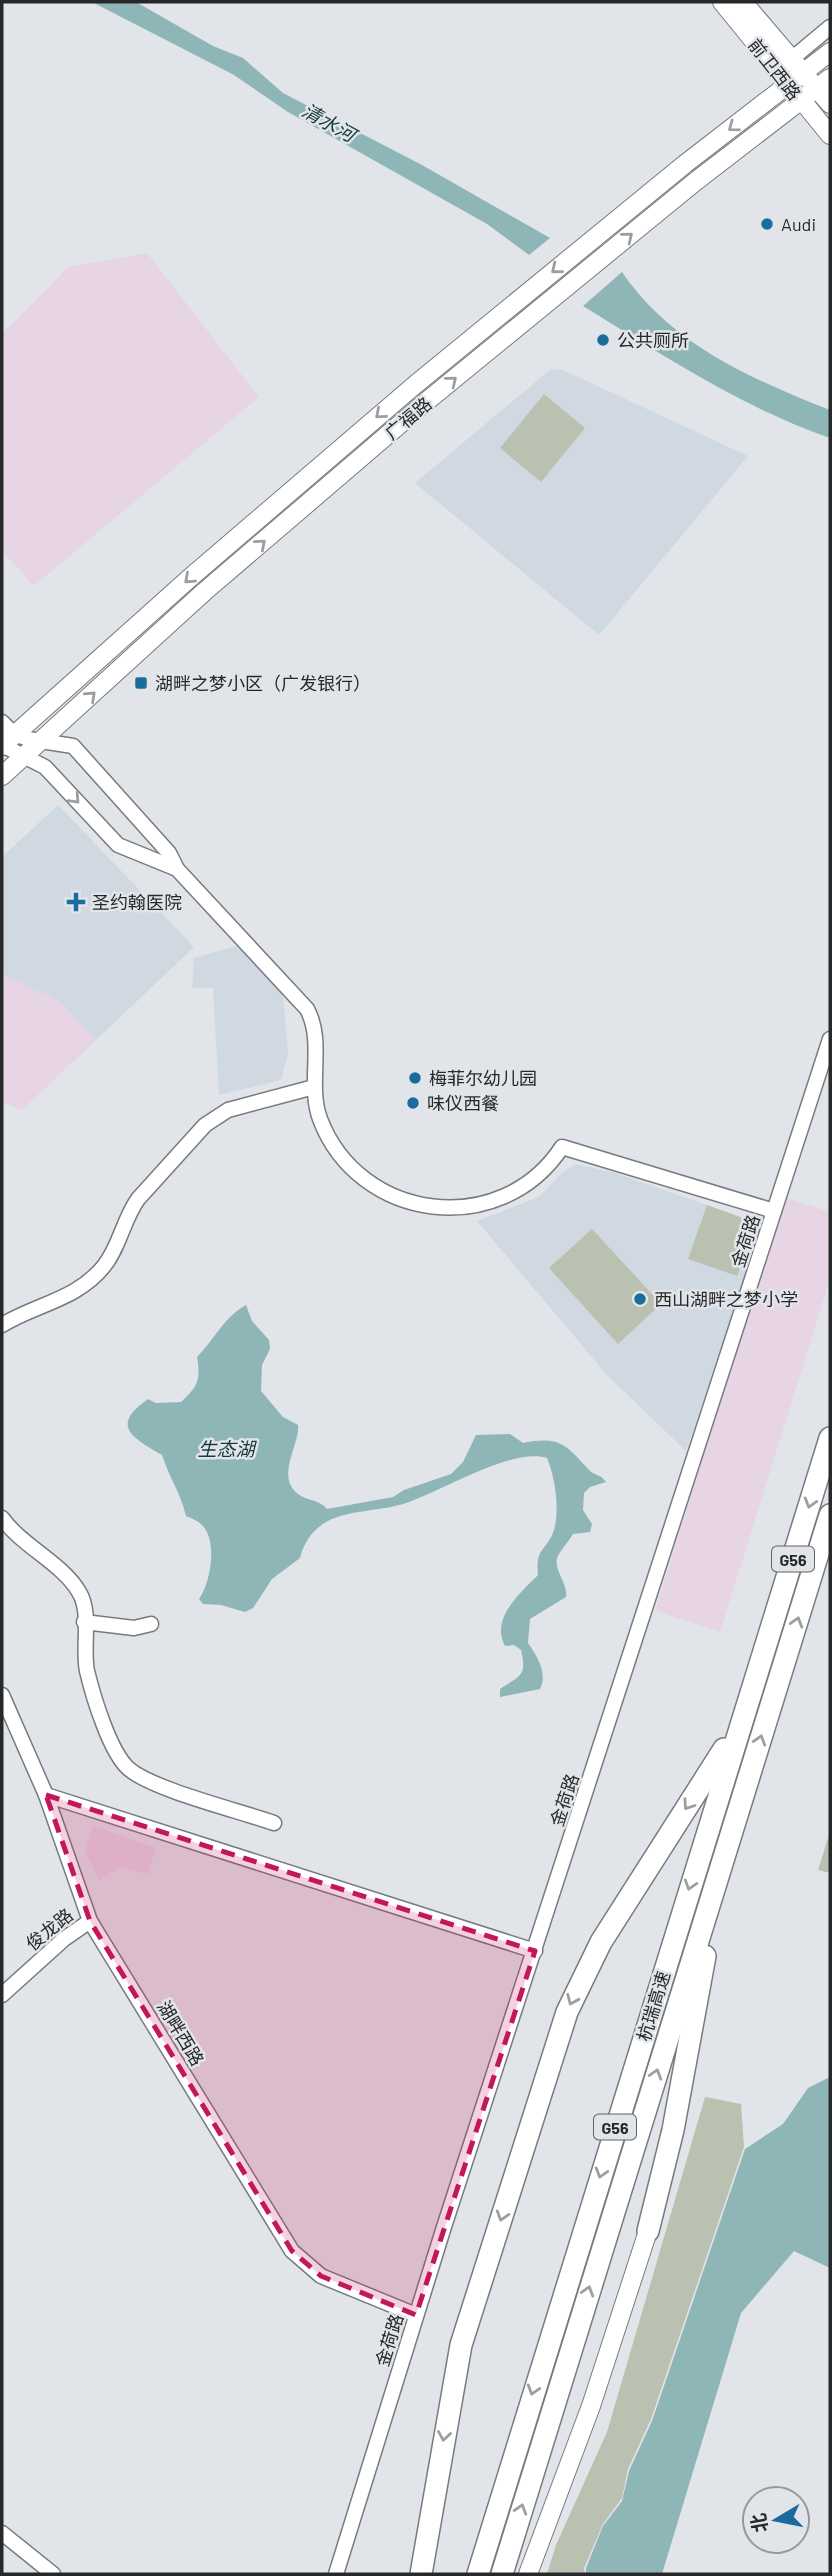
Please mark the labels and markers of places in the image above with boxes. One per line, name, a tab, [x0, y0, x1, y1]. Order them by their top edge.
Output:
place label: Audi	[781, 213, 816, 235]
marker: Audi	[759, 216, 775, 232]
place label: 公共厕所	[617, 329, 689, 351]
marker: 公共厕所	[595, 332, 611, 348]
place label: 湖畔之梦小区（广发银行）	[155, 672, 371, 694]
marker: 湖畔之梦小区（广发银行）	[133, 675, 149, 691]
place label: 圣约翰医院	[92, 891, 182, 913]
marker: 圣约翰医院	[66, 892, 86, 912]
place label: 梅菲尔幼儿园	[429, 1067, 537, 1089]
marker: 梅菲尔幼儿园	[407, 1070, 423, 1086]
place label: 味仪西餐	[427, 1092, 499, 1114]
marker: 味仪西餐	[405, 1095, 421, 1111]
place label: 西山湖畔之梦小学	[654, 1288, 798, 1310]
marker: 西山湖畔之梦小学	[632, 1291, 648, 1307]

